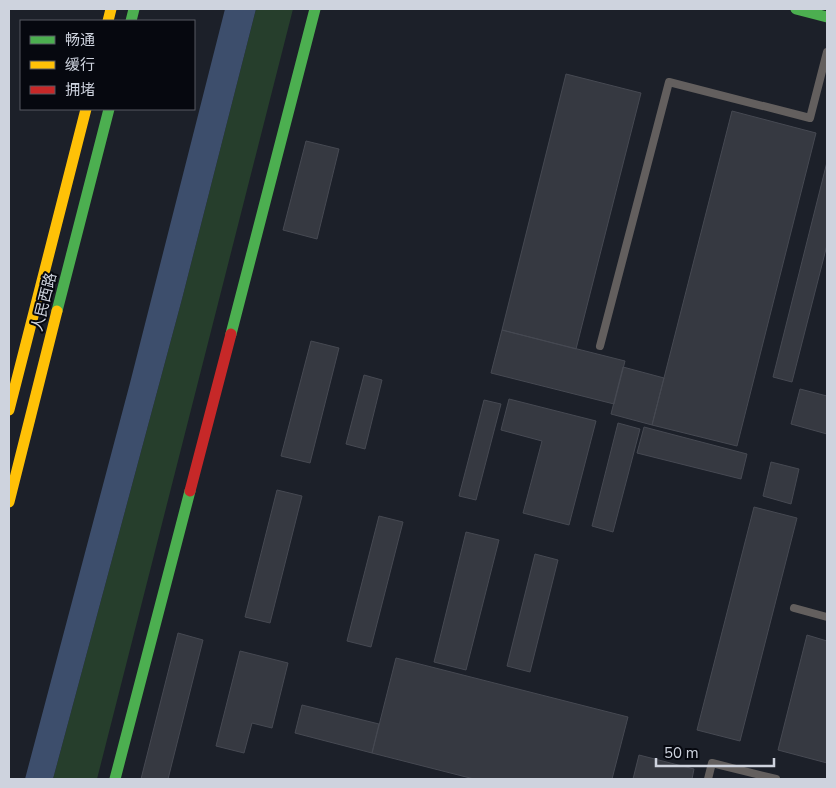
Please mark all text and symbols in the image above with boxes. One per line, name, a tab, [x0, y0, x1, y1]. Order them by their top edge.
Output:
legend	[20, 20, 195, 110]
text: 畅通	[65, 30, 95, 50]
text: 缓行	[65, 55, 95, 75]
text: 拥堵	[65, 80, 95, 100]
street label: 人民西路	[27, 270, 61, 334]
scale bar	[656, 736, 774, 768]
text: 50 m	[664, 743, 699, 763]

